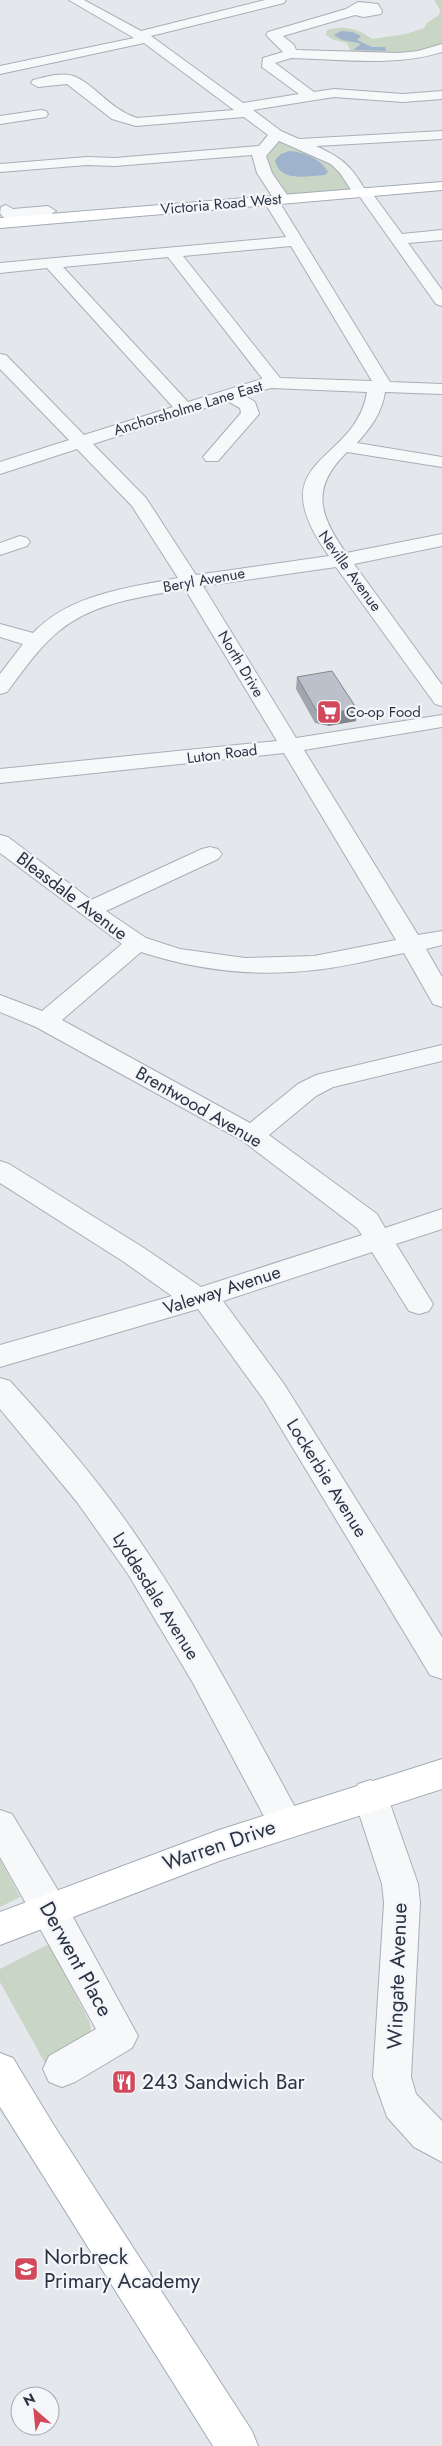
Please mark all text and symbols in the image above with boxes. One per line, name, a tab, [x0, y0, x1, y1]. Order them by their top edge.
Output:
street label: Victoria Road West	[160, 188, 283, 220]
street label: Anchorsholme Lane East	[111, 375, 266, 441]
street label: Neville Avenue	[313, 526, 387, 616]
street label: Beryl Avenue	[161, 562, 247, 598]
street label: North Drive	[212, 626, 270, 702]
supermarket icon: Co-op Food	[316, 699, 342, 725]
place label: Co-op Food	[346, 701, 421, 723]
street label: Luton Road	[185, 739, 259, 769]
street label: Bleasdale Avenue	[11, 846, 133, 946]
street label: Brentwood Avenue	[131, 1060, 267, 1154]
street label: Valeway Avenue	[160, 1259, 284, 1321]
street label: Lockerbie Avenue	[280, 1414, 374, 1542]
street label: Lyddesdale Avenue	[106, 1527, 206, 1665]
street label: Warren Drive	[158, 1812, 280, 1878]
street label: Derwent Place	[32, 1896, 120, 2022]
street label: Wingate Avenue	[379, 1902, 415, 2050]
place label: 243 Sandwich Bar	[142, 2067, 305, 2097]
restaurant icon: 243 Sandwich Bar	[111, 2069, 137, 2095]
place label: Norbreck Primary Academy	[44, 2242, 201, 2296]
school or university icon: Norbreck Primary Academy	[13, 2256, 39, 2282]
north arrow	[10, 2386, 60, 2436]
text: N	[20, 2388, 39, 2411]

